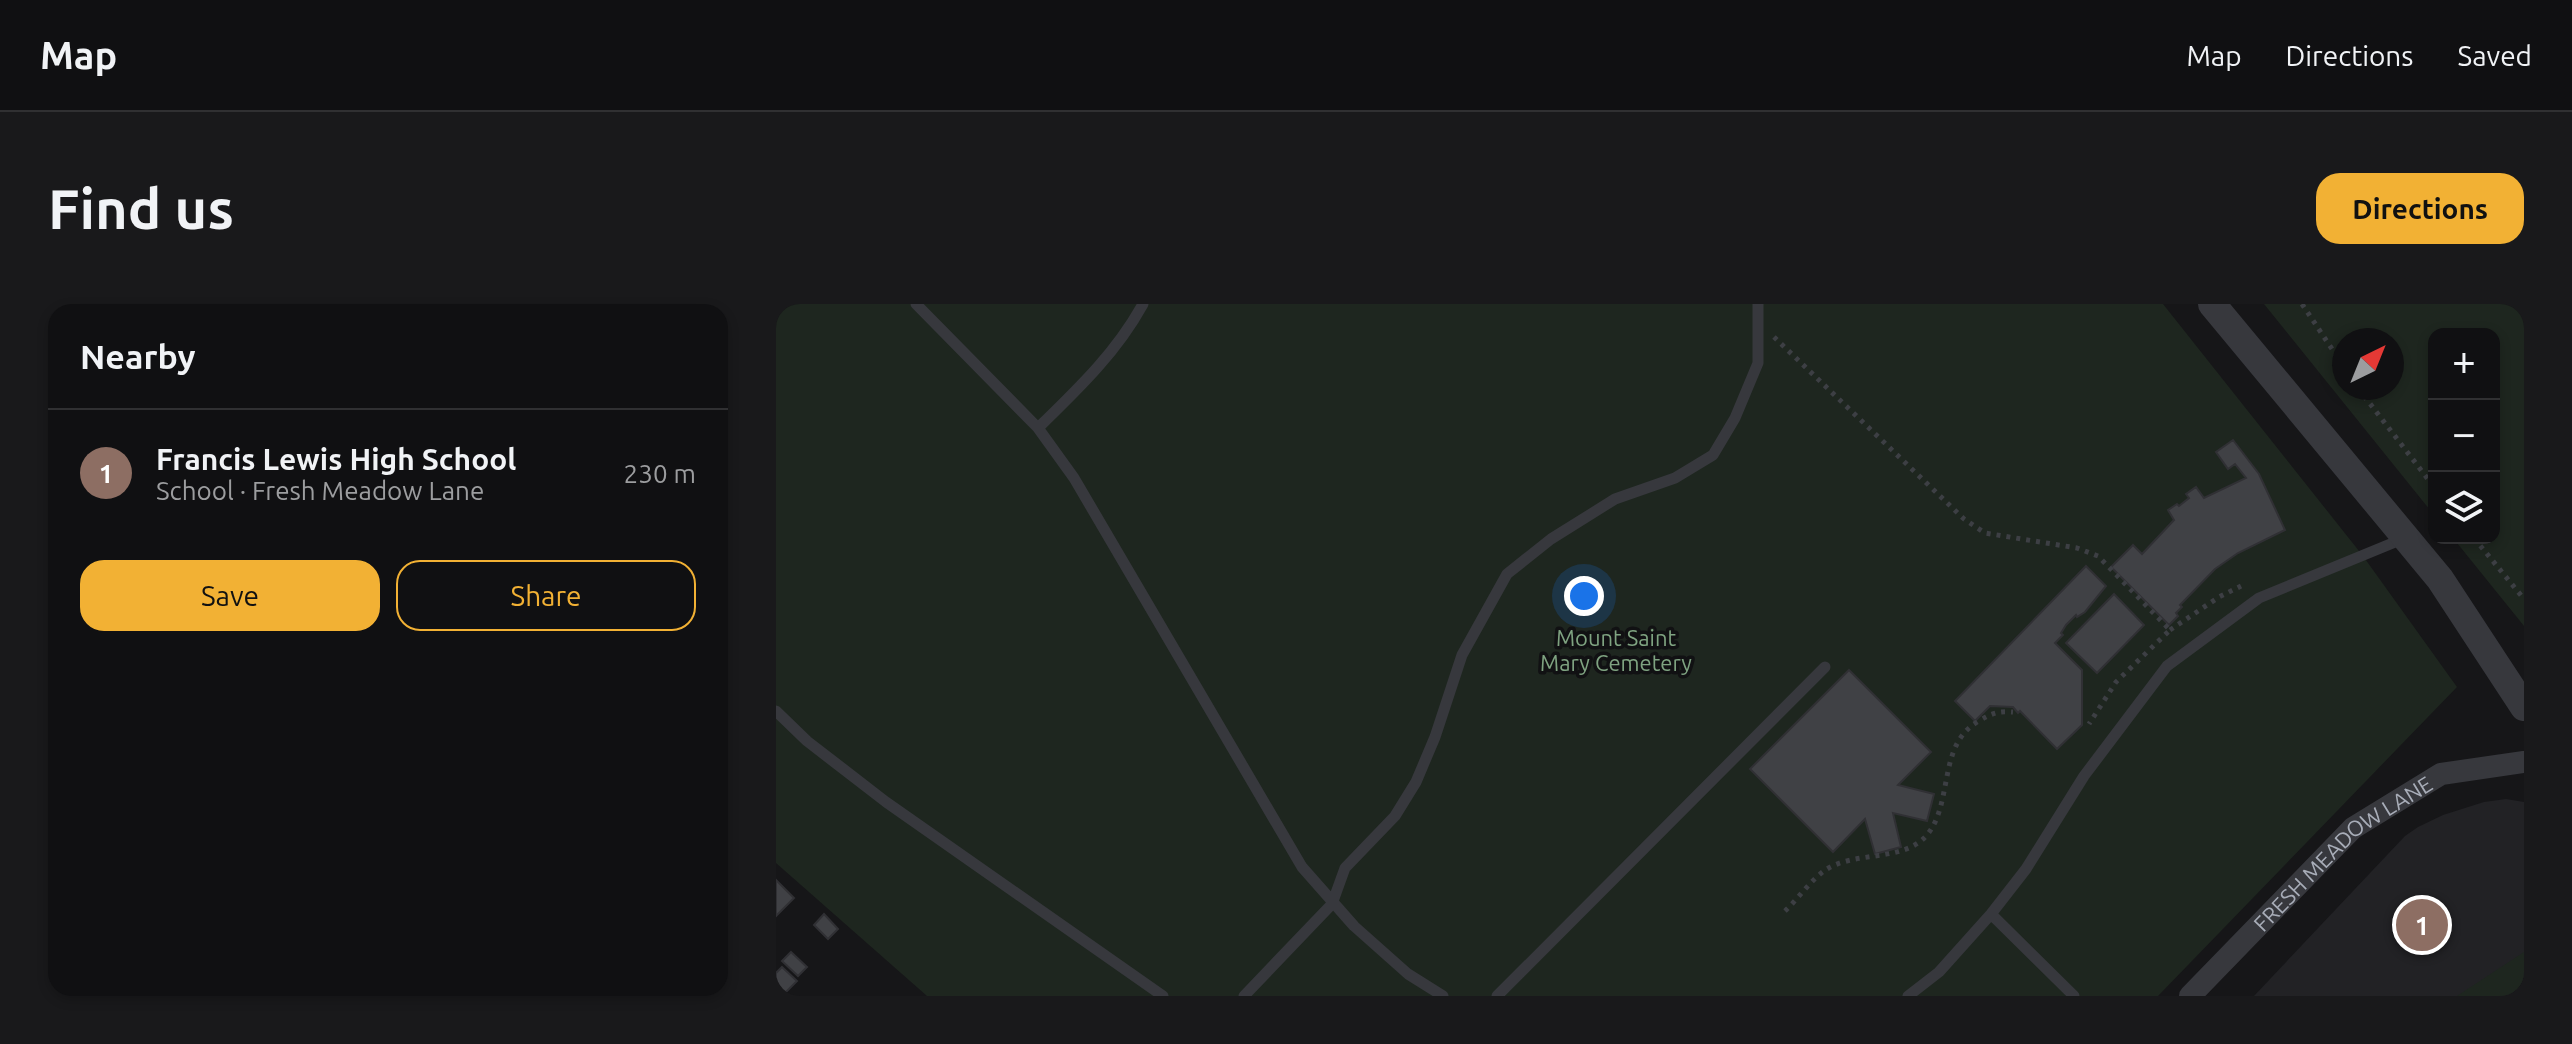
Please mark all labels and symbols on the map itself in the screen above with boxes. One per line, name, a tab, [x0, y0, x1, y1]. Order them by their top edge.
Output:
north arrow	[2332, 328, 2404, 400]
your location	[1564, 576, 1604, 616]
park label: Mount Saint Mary Cemetery	[1540, 625, 1692, 675]
street label: FRESH MEADOW LANE	[2248, 770, 2436, 936]
pin: 1	[2396, 895, 2448, 955]

